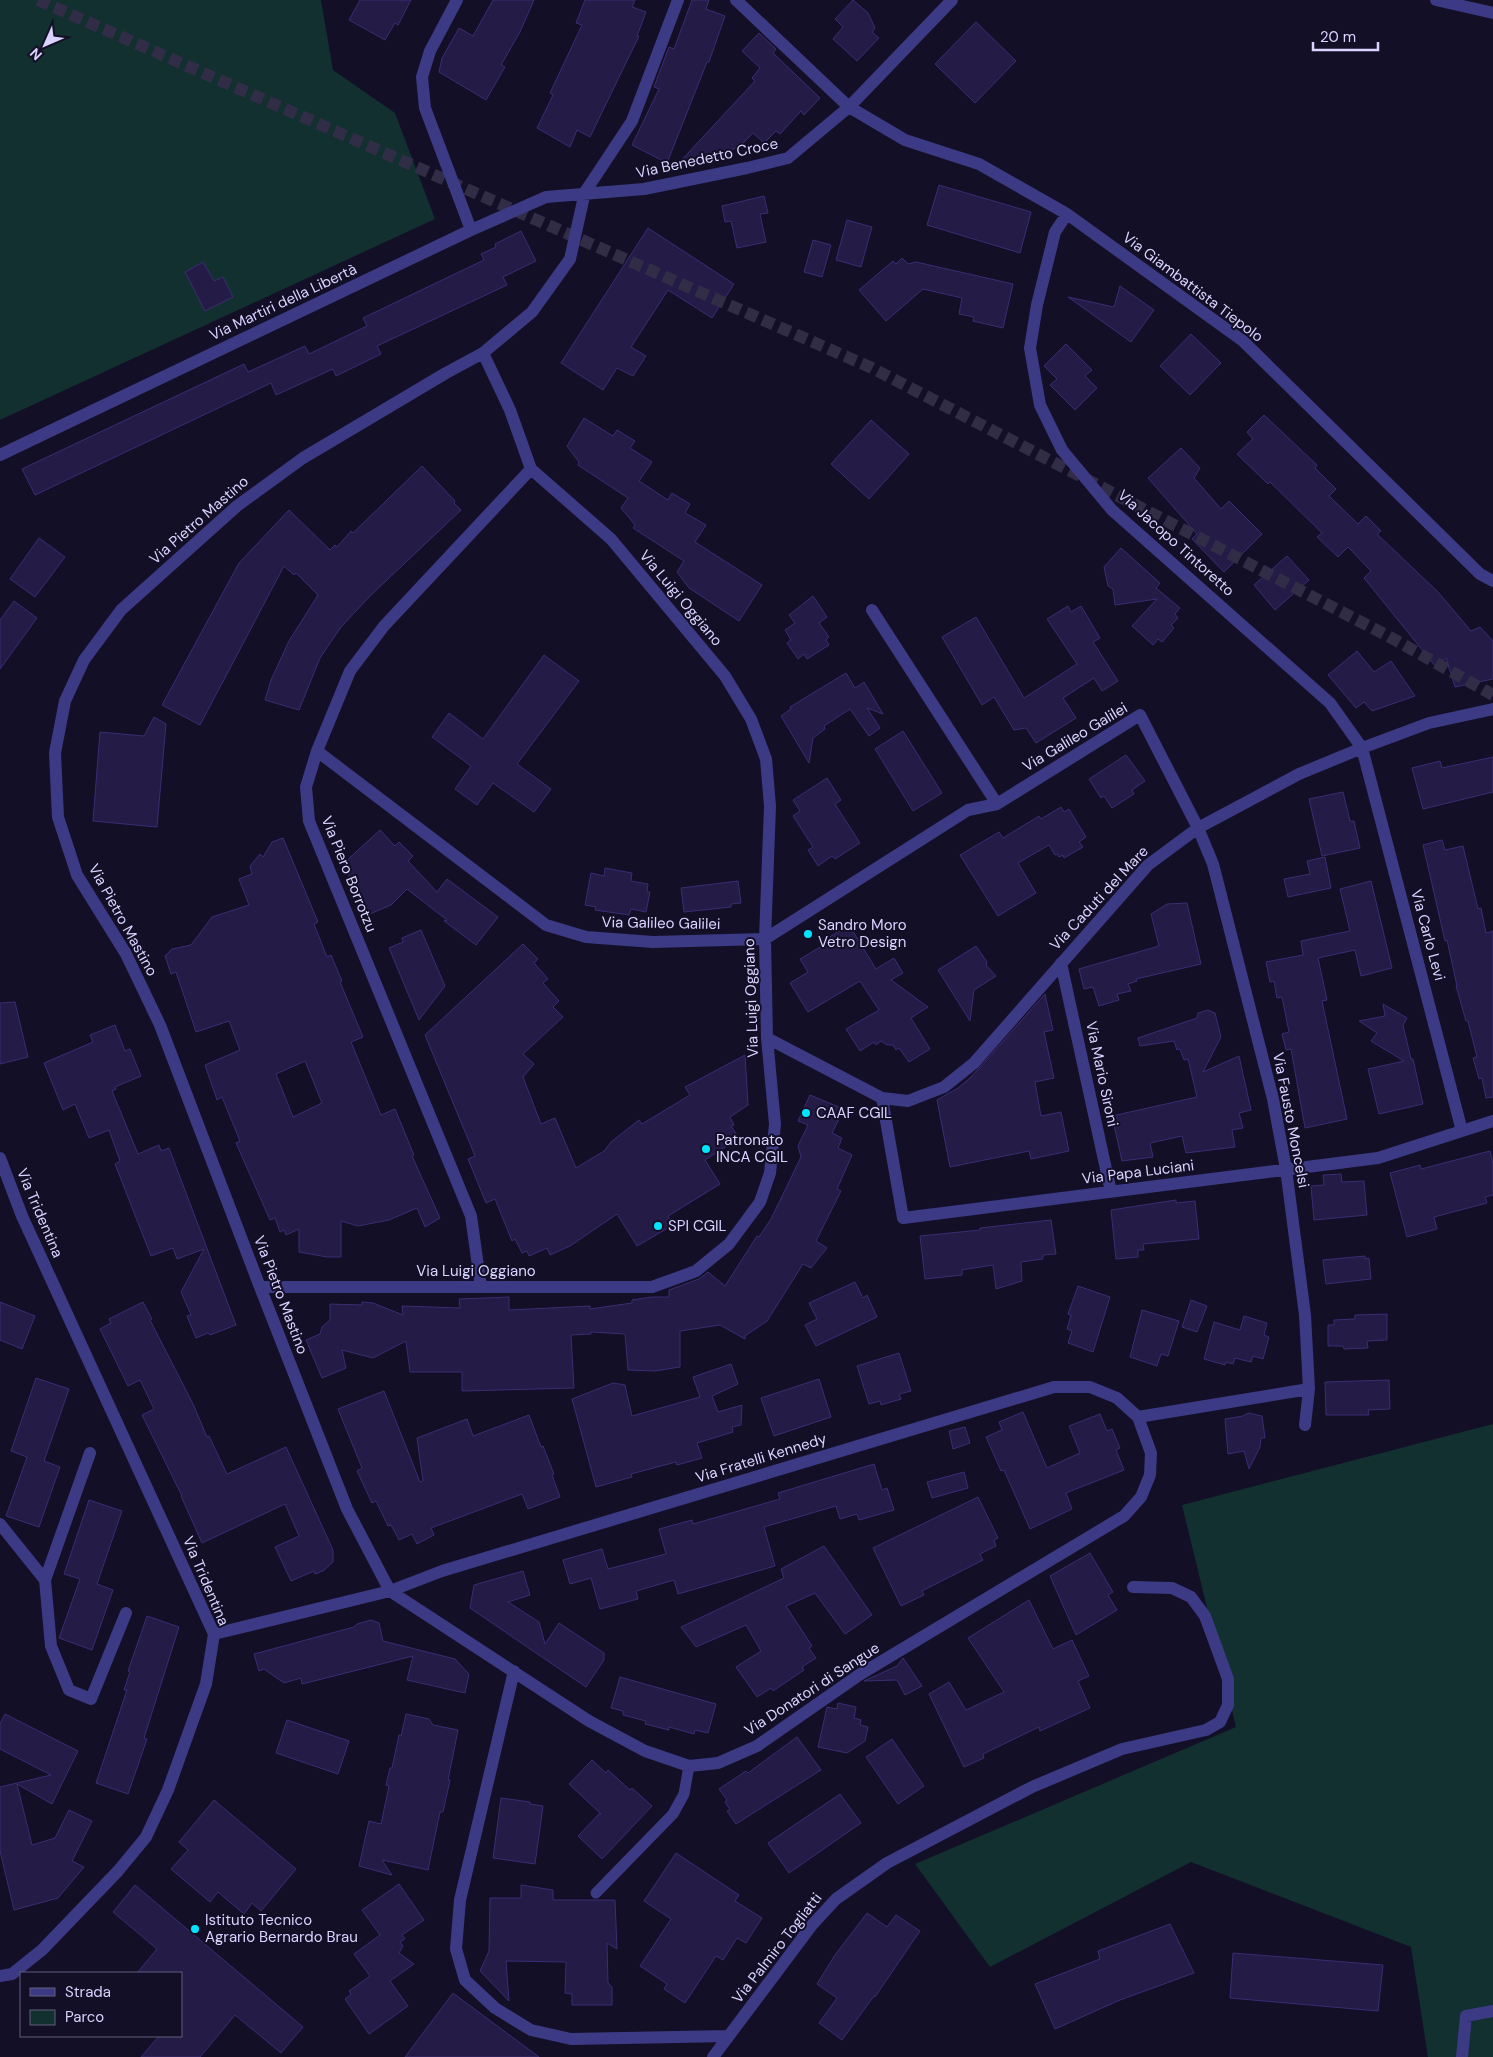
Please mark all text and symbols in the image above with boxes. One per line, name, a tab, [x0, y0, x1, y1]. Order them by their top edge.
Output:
north arrow	[20, 20, 70, 70]
scale bar	[1313, 20, 1378, 52]
text: 20 m	[1320, 27, 1356, 47]
text: N	[26, 44, 46, 64]
street label: Via Benedetto Croce	[634, 133, 780, 183]
street label: Via Giambattista Tiepolo	[1119, 227, 1267, 347]
street label: Via Martiri della Libertà	[206, 259, 360, 345]
street label: Via Pietro Mastino	[145, 471, 253, 569]
street label: Via Jacopo Tintoretto	[1113, 485, 1239, 601]
street label: Via Luigi Oggiano	[635, 546, 727, 650]
street label: Via Galileo Galilei	[1019, 698, 1131, 776]
street label: Via Piero Borrotzu	[317, 813, 381, 935]
street label: Via Caduti del Mare	[1045, 841, 1153, 955]
street label: Via Pietro Mastino	[84, 860, 162, 980]
street label: Via Carlo Levi	[1406, 887, 1450, 983]
street label: Via Galileo Galilei	[601, 912, 721, 934]
place label: Sandro Moro Vetro Design	[818, 915, 907, 952]
marker: Sandro Moro Vetro Design	[802, 928, 814, 940]
street label: Via Luigi Oggiano	[739, 938, 763, 1058]
street label: Via Mario Sironi	[1081, 1019, 1123, 1129]
street label: Via Fausto Moncelsi	[1268, 1051, 1314, 1189]
place label: CAAF CGIL	[816, 1103, 892, 1123]
marker: CAAF CGIL	[800, 1107, 812, 1119]
place label: Patronato INCA CGIL	[716, 1130, 788, 1167]
marker: Patronato INCA CGIL	[700, 1143, 712, 1155]
street label: Via Papa Luciani	[1081, 1155, 1195, 1189]
street label: Via Tridentina	[12, 1165, 68, 1261]
place label: SPI CGIL	[668, 1216, 727, 1236]
marker: SPI CGIL	[652, 1220, 664, 1232]
street label: Via Pietro Mastino	[249, 1233, 313, 1357]
street label: Via Luigi Oggiano	[416, 1261, 536, 1281]
street label: Via Fratelli Kennedy	[693, 1428, 830, 1487]
street label: Via Tridentina	[178, 1533, 234, 1629]
street label: Via Donatori di Sangue	[741, 1638, 883, 1740]
street label: Via Palmiro Togliatti	[728, 1889, 826, 2007]
place label: Istituto Tecnico Agrario Bernardo Brau	[205, 1910, 358, 1947]
marker: Istituto Tecnico Agrario Bernardo Brau	[189, 1923, 201, 1935]
legend	[20, 1972, 182, 2037]
text: Strada	[65, 1982, 111, 2002]
text: Parco	[65, 2007, 104, 2027]

